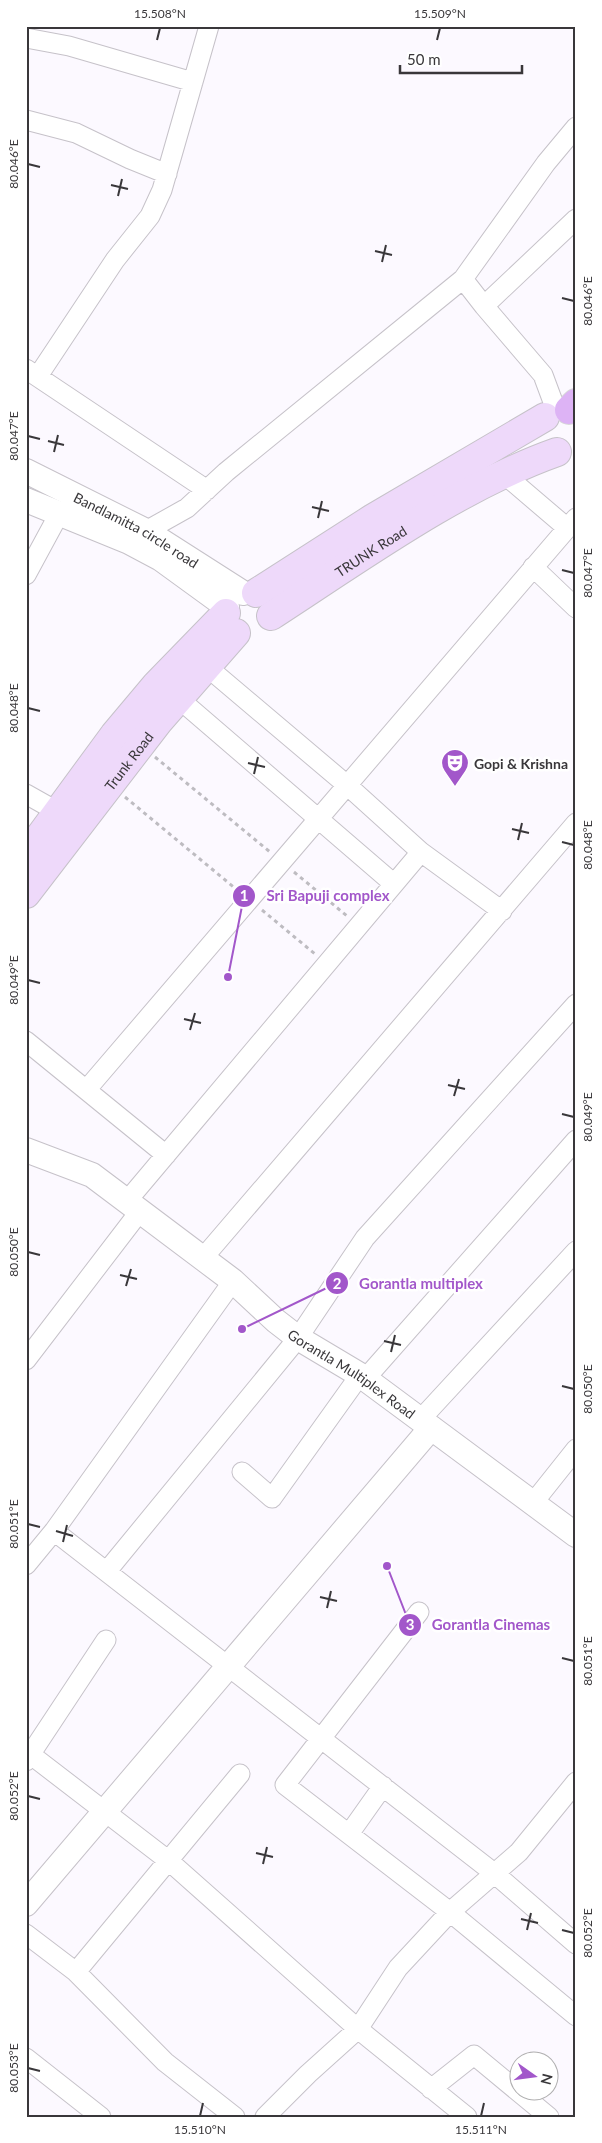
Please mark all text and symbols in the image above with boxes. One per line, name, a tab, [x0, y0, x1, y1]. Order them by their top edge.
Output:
text: 15.508°N	[134, 6, 186, 21]
text: 15.509°N	[414, 6, 466, 21]
scale bar	[400, 42, 522, 74]
text: 50 m	[407, 50, 441, 68]
text: 80.046°E	[6, 139, 21, 189]
text: 80.046°E	[580, 276, 595, 326]
text: 80.047°E	[6, 411, 21, 461]
street label: Bandlamitta circle road	[71, 488, 202, 571]
street label: TRUNK Road	[331, 522, 410, 580]
text: 80.047°E	[580, 548, 595, 598]
text: 80.048°E	[6, 683, 21, 733]
street label: Trunk Road	[101, 728, 156, 793]
theatre icon: Gopi & Krishna	[440, 748, 470, 787]
place label: Gopi & Krishna	[474, 755, 568, 772]
text: 80.048°E	[580, 820, 595, 870]
callout: Sri Bapuji complex	[231, 881, 399, 911]
text: 1	[240, 886, 248, 904]
text: Sri Bapuji complex	[267, 886, 390, 904]
text: 80.049°E	[6, 955, 21, 1005]
text: 80.049°E	[580, 1092, 595, 1142]
text: 80.050°E	[6, 1227, 21, 1277]
callout: Gorantla multiplex	[324, 1268, 493, 1298]
text: 2	[333, 1274, 342, 1292]
text: Gorantla multiplex	[359, 1274, 483, 1292]
street label: Gorantla Multiplex Road	[285, 1325, 419, 1422]
text: 80.050°E	[580, 1364, 595, 1414]
text: 80.051°E	[6, 1499, 21, 1549]
callout: Gorantla Cinemas	[397, 1610, 561, 1640]
text: 3	[406, 1615, 414, 1633]
text: Gorantla Cinemas	[432, 1615, 551, 1633]
text: 80.051°E	[580, 1636, 595, 1686]
text: 80.052°E	[6, 1771, 21, 1821]
text: 80.052°E	[580, 1908, 595, 1958]
text: 80.053°E	[6, 2043, 21, 2093]
north arrow	[510, 2050, 560, 2100]
text: N	[538, 2072, 557, 2087]
text: 15.510°N	[174, 2122, 226, 2137]
text: 15.511°N	[455, 2122, 507, 2137]

